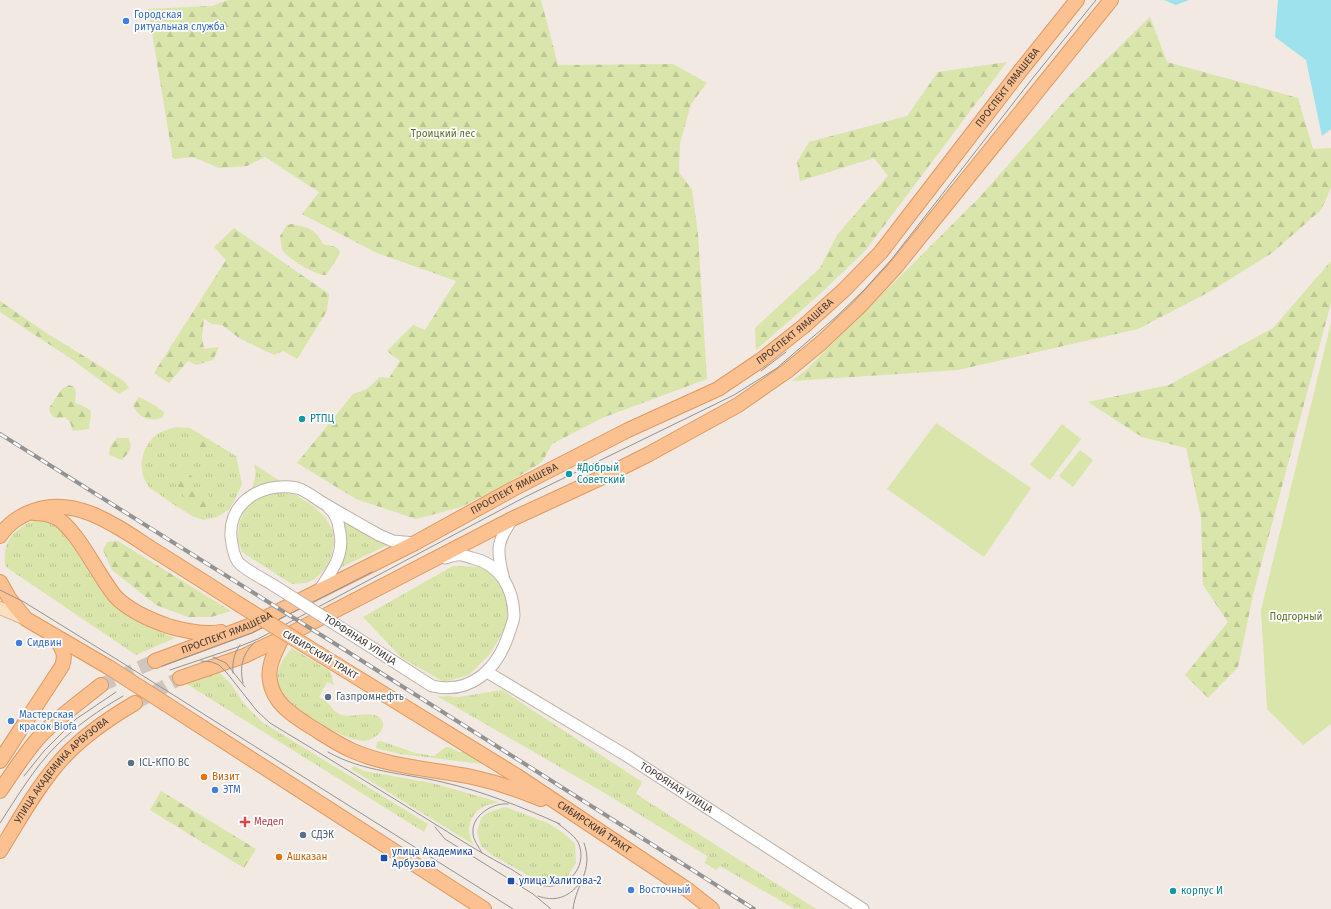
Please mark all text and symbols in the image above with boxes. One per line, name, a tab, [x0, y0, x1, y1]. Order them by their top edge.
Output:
place label: Городская ритуальная служба	[134, 9, 225, 33]
marker: Городская ритуальная служба	[121, 16, 131, 26]
street label: ПРОСПЕКТ ЯМАШЕВА	[973, 45, 1042, 130]
park label: Троицкий лес	[411, 128, 476, 140]
street label: ПРОСПЕКТ ЯМАШЕВА	[754, 296, 836, 367]
place label: РТПЦ	[310, 413, 334, 425]
marker: РТПЦ	[297, 414, 307, 424]
street label: ПРОСПЕКТ ЯМАШЕВА	[469, 461, 560, 517]
place label: #Добрый Советский	[577, 462, 625, 486]
marker: #Добрый Советский	[564, 469, 574, 479]
street label: ПРОСПЕКТ ЯМАШЕВА	[180, 609, 274, 657]
park label: Подгорный	[1269, 611, 1323, 623]
street label: ТОРФЯНАЯ УЛИЦА	[321, 612, 399, 668]
street label: СИБИРСКИЙ ТРАКТ	[280, 627, 361, 683]
place label: Сидвин	[27, 637, 62, 649]
marker: Сидвин	[14, 638, 24, 648]
place label: Газпромнефть	[336, 691, 404, 703]
marker: Газпромнефть	[323, 692, 333, 702]
place label: Мастерская красок Biofa	[19, 709, 77, 733]
street label: УЛИЦА АКАДЕМИКА АРБУЗОВА	[12, 715, 111, 826]
marker: Мастерская красок Biofa	[6, 716, 16, 726]
place label: ICL-КПО ВС	[139, 757, 190, 769]
marker: ICL-КПО ВС	[126, 758, 136, 768]
street label: ТОРФЯНАЯ УЛИЦА	[638, 760, 715, 816]
place label: Визит	[212, 771, 240, 783]
marker: Визит	[199, 772, 209, 782]
place label: ЭТМ	[223, 784, 241, 796]
marker: ЭТМ	[210, 785, 220, 795]
street label: СИБИРСКИЙ ТРАКТ	[555, 798, 634, 857]
marker: Медел	[239, 816, 251, 828]
place label: Медел	[254, 816, 284, 828]
place label: СДЭК	[311, 829, 334, 841]
marker: СДЭК	[298, 830, 308, 840]
place label: улица Академика Арбузова	[392, 846, 473, 870]
place label: Ашказан	[287, 851, 327, 863]
marker: Ашказан	[274, 852, 284, 862]
marker: улица Академика Арбузова	[379, 853, 389, 863]
place label: улица Халитова-2	[519, 875, 601, 887]
marker: улица Халитова-2	[506, 876, 516, 886]
place label: Восточный	[639, 884, 691, 896]
marker: Восточный	[626, 885, 636, 895]
place label: корпус И	[1181, 885, 1223, 897]
marker: корпус И	[1168, 886, 1178, 896]

